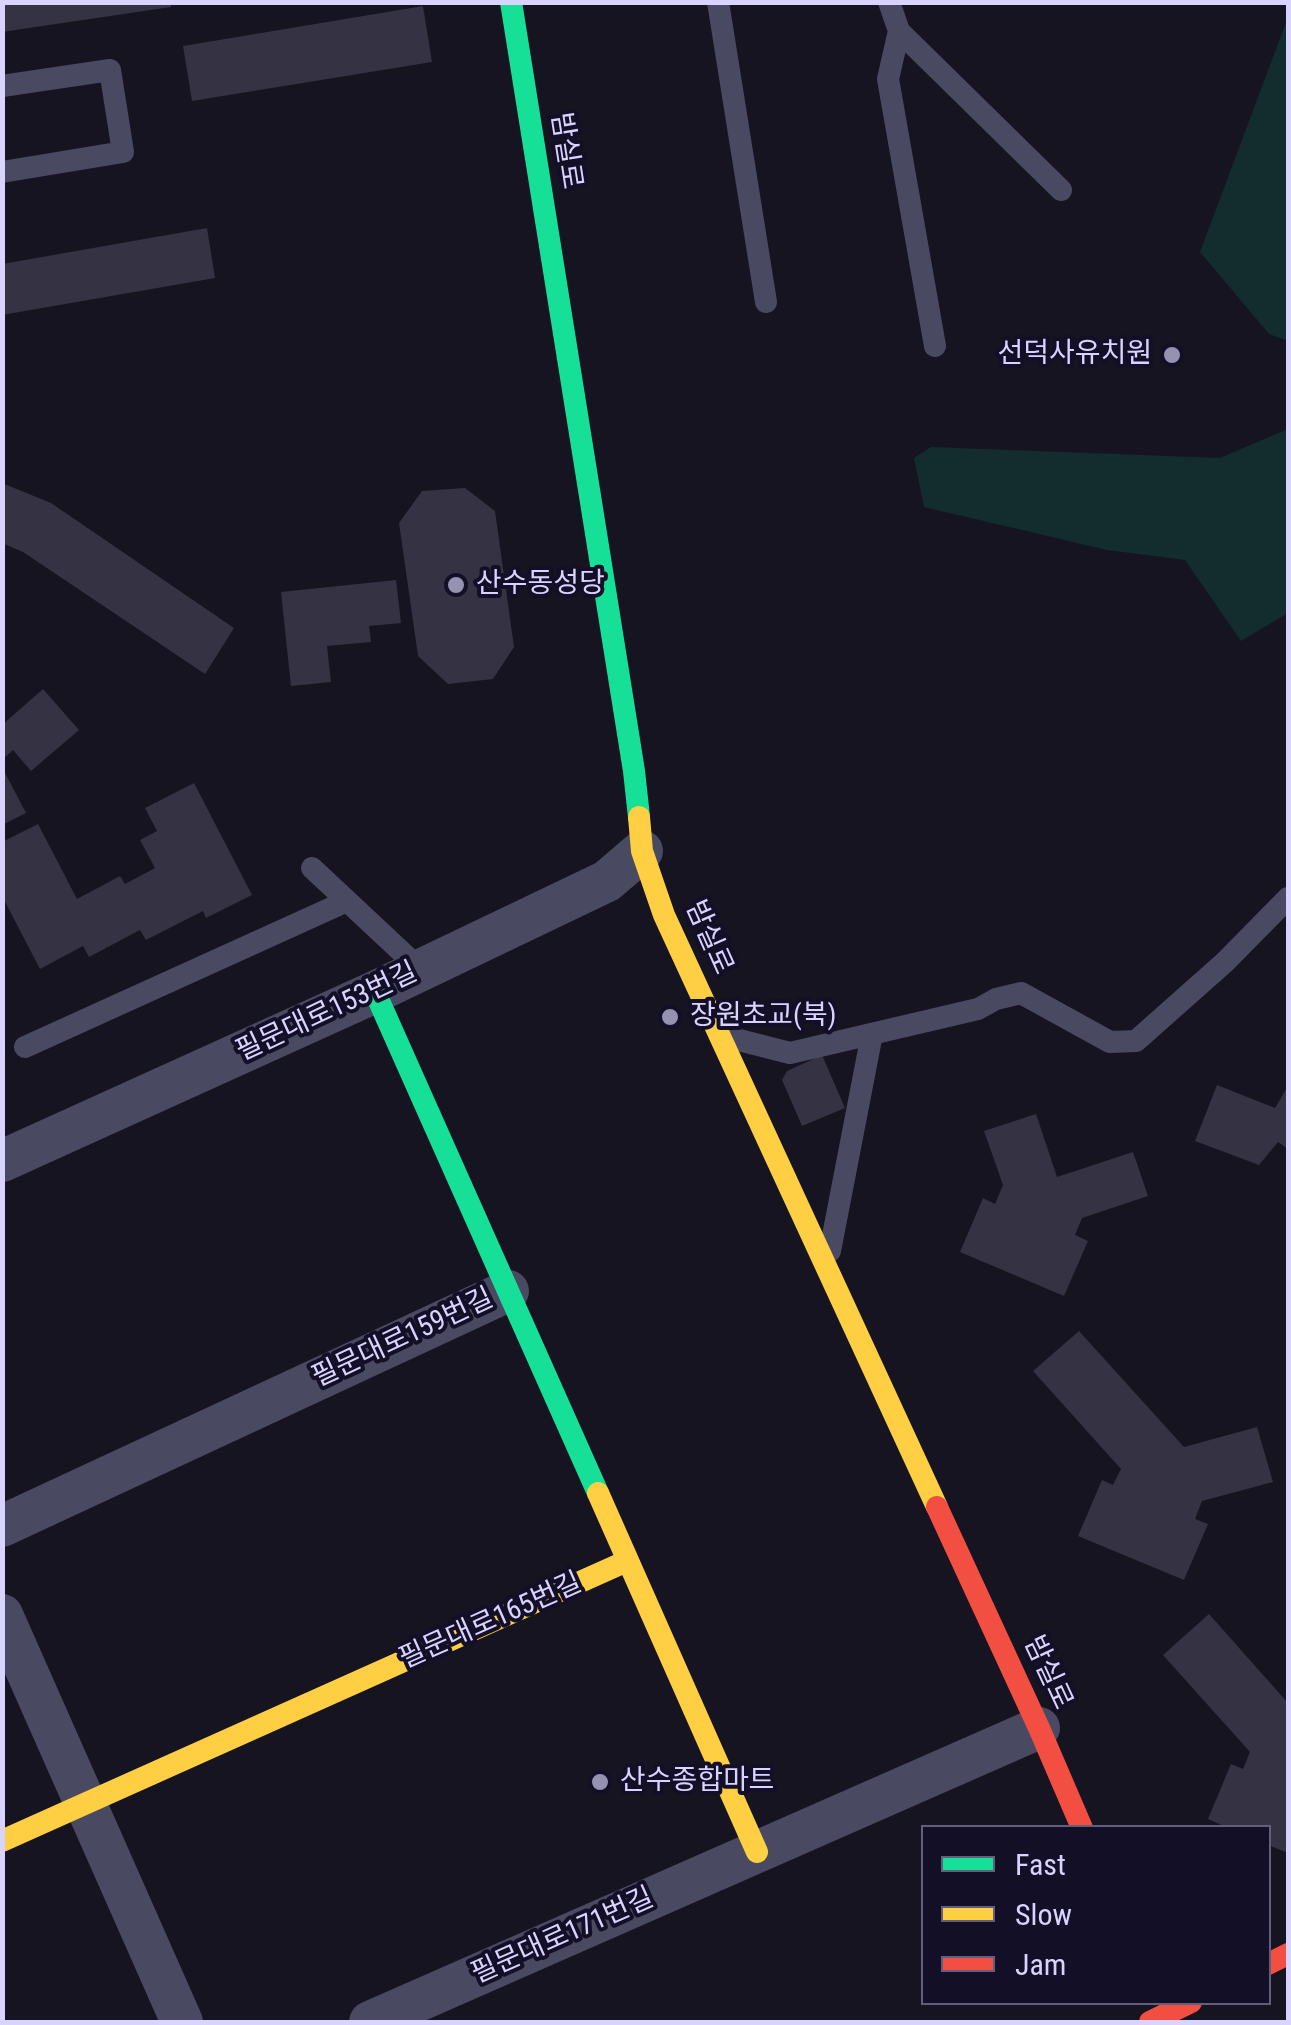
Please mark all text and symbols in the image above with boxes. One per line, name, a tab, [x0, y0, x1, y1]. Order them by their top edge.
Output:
street label: 밤실로	[542, 110, 588, 192]
place label: 선덕사유치원	[997, 338, 1152, 372]
marker: 선덕사유치원	[1161, 344, 1183, 366]
place label: 산수동성당	[476, 568, 605, 602]
marker: 산수동성당	[445, 574, 467, 596]
street label: 밤실로	[677, 896, 739, 980]
street label: 필문대로153번길	[231, 956, 423, 1070]
place label: 장원초교(북)	[690, 1000, 837, 1034]
marker: 장원초교(북)	[659, 1006, 681, 1028]
street label: 필문대로159번길	[307, 1282, 499, 1396]
street label: 필문대로165번길	[395, 1567, 587, 1677]
street label: 밤실로	[1015, 1631, 1079, 1715]
place label: 산수종합마트	[620, 1765, 775, 1799]
marker: 산수종합마트	[589, 1771, 611, 1793]
legend	[921, 1825, 1271, 2005]
text: Fast	[1015, 1847, 1066, 1882]
street label: 필문대로171번길	[467, 1882, 659, 1992]
text: Slow	[1015, 1897, 1072, 1932]
text: Jam	[1015, 1947, 1066, 1982]

